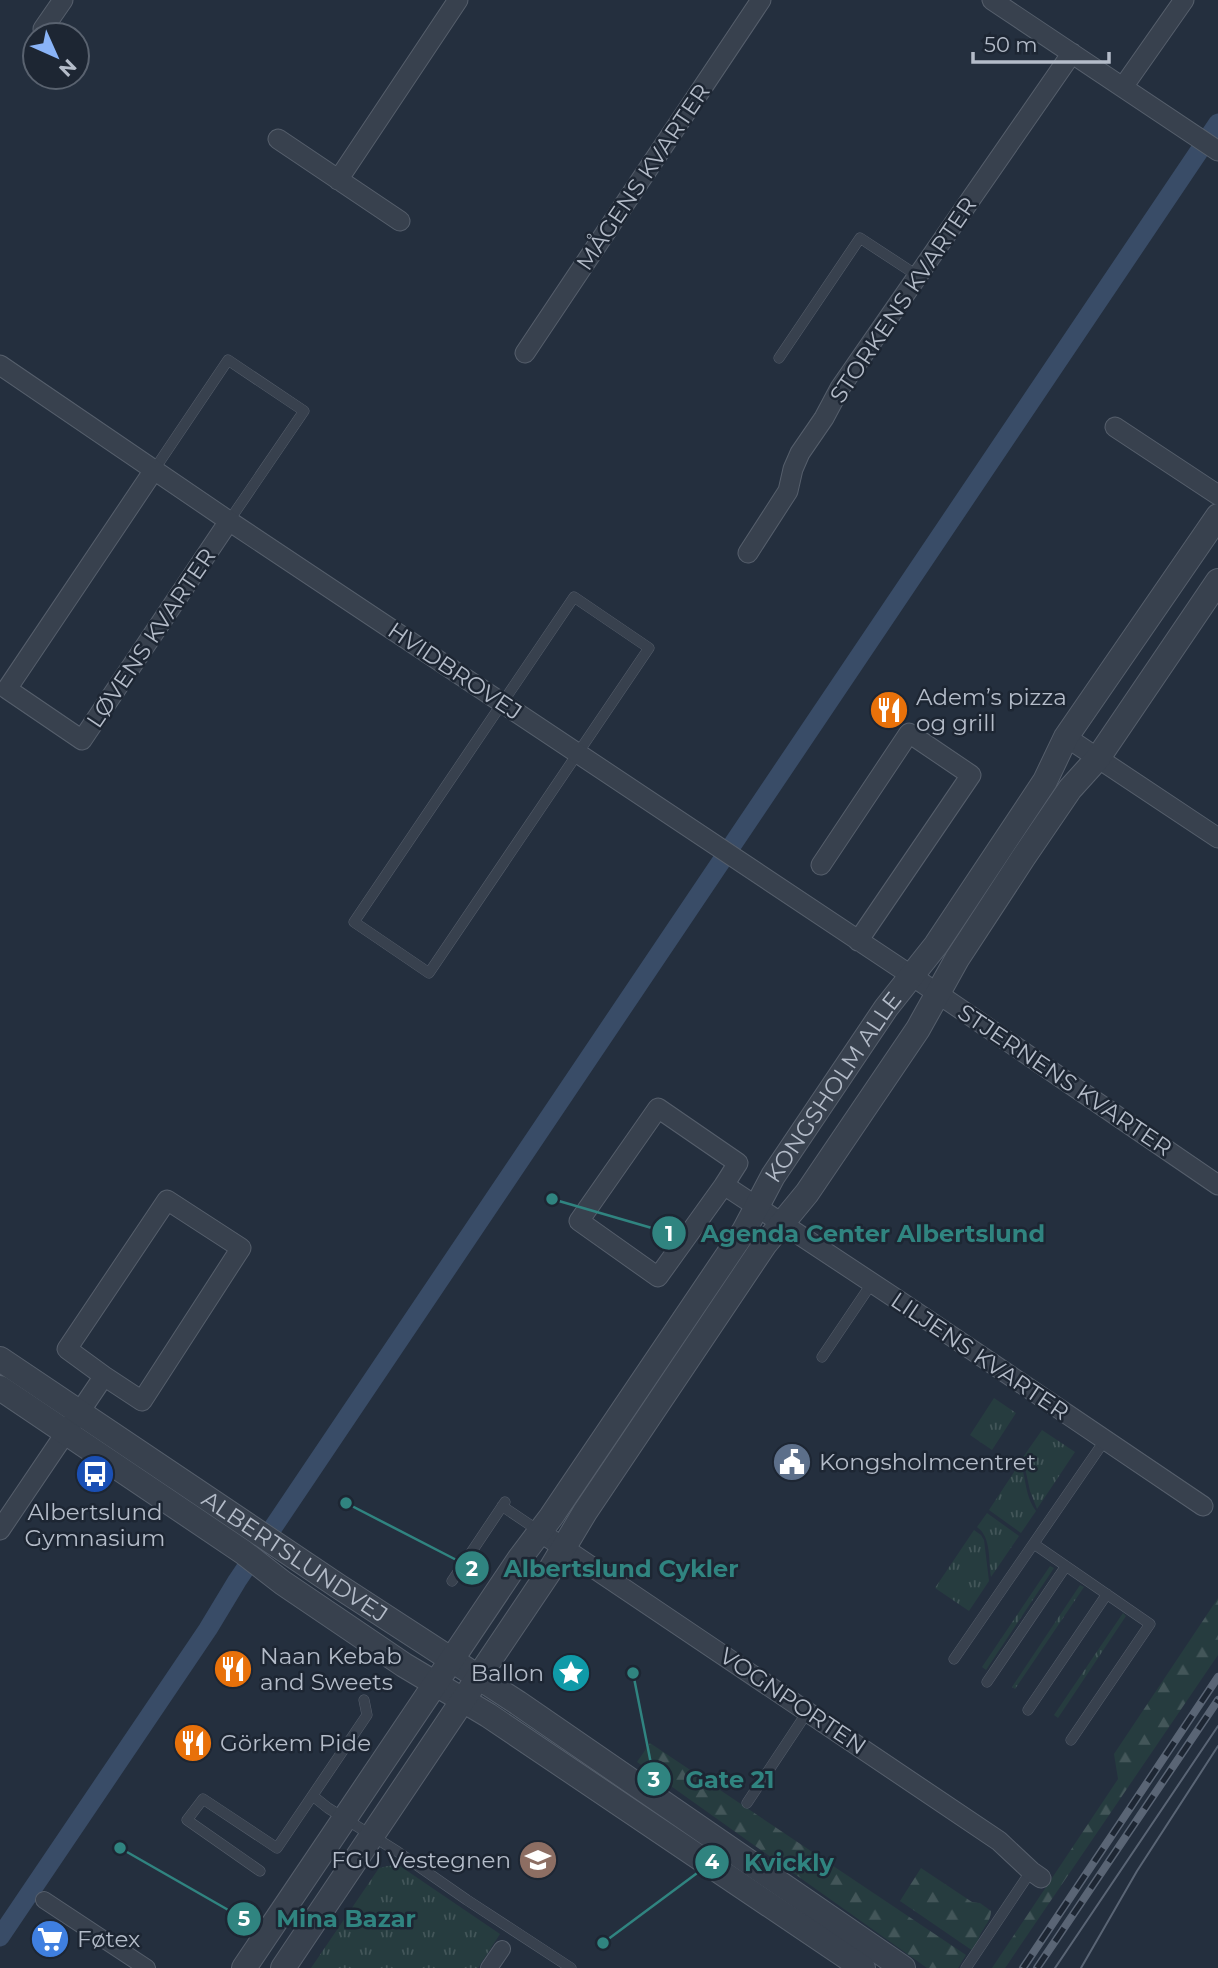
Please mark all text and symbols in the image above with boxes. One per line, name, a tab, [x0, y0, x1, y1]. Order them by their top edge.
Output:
north arrow	[21, 21, 91, 91]
scale bar	[973, 21, 1110, 65]
text: 50 m	[984, 32, 1038, 57]
text: N	[54, 54, 81, 81]
street label: MÅGENS KVARTER	[570, 78, 716, 276]
street label: STORKENS KVARTER	[824, 192, 982, 408]
street label: LØVENS KVARTER	[80, 543, 222, 733]
street label: HVIDBROVEJ	[383, 616, 527, 726]
place label: Adem’s pizza og grill	[916, 683, 1067, 737]
restaurant icon: Adem’s pizza og grill	[868, 689, 910, 731]
street label: KONGSHOLM ALLE	[759, 986, 907, 1188]
street label: STJERNENS KVARTER	[953, 998, 1177, 1162]
callout: Agenda Center Albertslund	[652, 1211, 1059, 1256]
text: Agenda Center Albertslund	[700, 1219, 1045, 1248]
text: 1	[665, 1221, 673, 1246]
street label: LILJENS KVARTER	[886, 1286, 1074, 1426]
public building icon: Kongsholmcentret	[771, 1441, 813, 1483]
place label: Kongsholmcentret	[819, 1448, 1036, 1476]
bus stop icon: Albertslund Gymnasium	[74, 1453, 116, 1495]
street label: ALBERTSLUNDVEJ	[197, 1485, 393, 1629]
place label: Albertslund Gymnasium	[24, 1498, 166, 1552]
callout: Albertslund Cykler	[455, 1546, 753, 1591]
text: Albertslund Cykler	[502, 1554, 739, 1583]
text: 2	[466, 1556, 478, 1581]
place label: Naan Kebab and Sweets	[260, 1642, 402, 1696]
street label: VOGNPORTEN	[714, 1642, 872, 1760]
restaurant icon: Naan Kebab and Sweets	[212, 1648, 254, 1690]
place icon: Ballon	[550, 1652, 592, 1694]
place label: Ballon	[471, 1659, 544, 1687]
restaurant icon: Görkem Pide	[172, 1722, 214, 1764]
place label: Görkem Pide	[220, 1729, 371, 1757]
callout: Gate 21	[637, 1757, 789, 1802]
text: Gate 21	[686, 1765, 774, 1794]
text: 3	[647, 1767, 660, 1792]
school or university icon: FGU Vestegnen	[517, 1839, 559, 1881]
callout: Kvickly	[695, 1840, 848, 1885]
place label: FGU Vestegnen	[331, 1846, 511, 1874]
text: Kvickly	[744, 1848, 835, 1877]
text: 4	[705, 1849, 720, 1874]
callout: Mina Bazar	[227, 1897, 430, 1942]
text: Mina Bazar	[276, 1904, 416, 1933]
text: 5	[238, 1906, 250, 1931]
supermarket icon: Føtex	[29, 1918, 71, 1960]
place label: Føtex	[77, 1925, 140, 1953]

